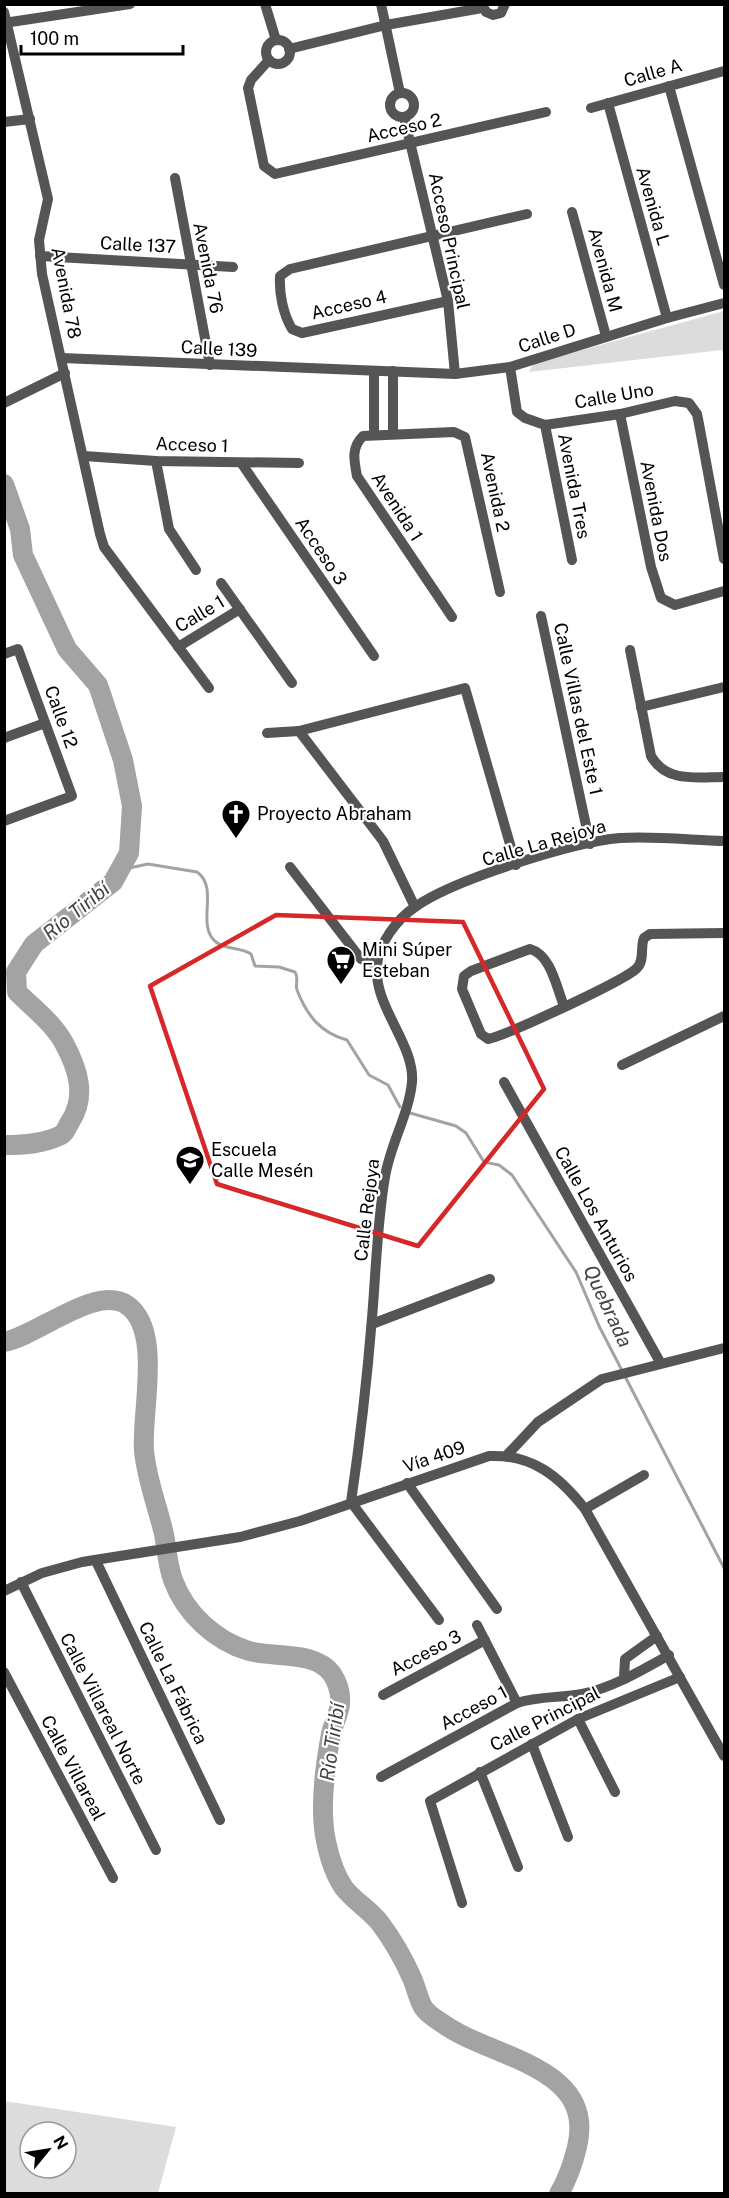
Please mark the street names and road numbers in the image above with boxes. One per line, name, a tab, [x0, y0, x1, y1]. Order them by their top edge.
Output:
street label: Calle A	[621, 54, 685, 91]
street label: Acceso 2	[364, 109, 443, 146]
street label: Avenida L	[632, 164, 675, 248]
street label: Acceso Principal	[425, 171, 474, 311]
street label: Avenida 76	[189, 221, 228, 315]
street label: Avenida M	[584, 225, 627, 314]
street label: Calle 137	[100, 232, 177, 257]
street label: Avenida 78	[47, 245, 86, 340]
street label: Acceso 4	[309, 286, 389, 323]
street label: Calle D	[515, 318, 578, 357]
street label: Calle 139	[180, 336, 258, 361]
street label: Calle Uno	[573, 378, 655, 413]
street label: Avenida Tres	[554, 431, 595, 540]
street label: Acceso 1	[155, 433, 229, 456]
street label: Avenida 2	[477, 450, 514, 534]
street label: Avenida Dos	[636, 459, 677, 563]
street label: Avenida 1	[367, 468, 427, 545]
street label: Acceso 3	[291, 513, 352, 589]
street label: Calle 1	[171, 591, 228, 637]
street label: Calle Villas del Este 1	[550, 621, 607, 797]
street label: Calle 12	[41, 683, 82, 751]
street label: Calle La Rejoya	[480, 815, 608, 870]
street label: Calle Los Anturios	[551, 1142, 642, 1285]
street label: Calle Rejoya	[350, 1157, 383, 1262]
street label: Vía 409	[400, 1436, 468, 1477]
street label: Calle La Fábrica	[135, 1618, 212, 1747]
street label: Acceso 3	[387, 1625, 465, 1680]
street label: Calle Villareal Norte	[55, 1629, 151, 1789]
street label: Acceso 1	[437, 1681, 511, 1734]
street label: Calle Principal	[486, 1682, 603, 1755]
street label: Calle Villareal	[36, 1711, 110, 1825]

